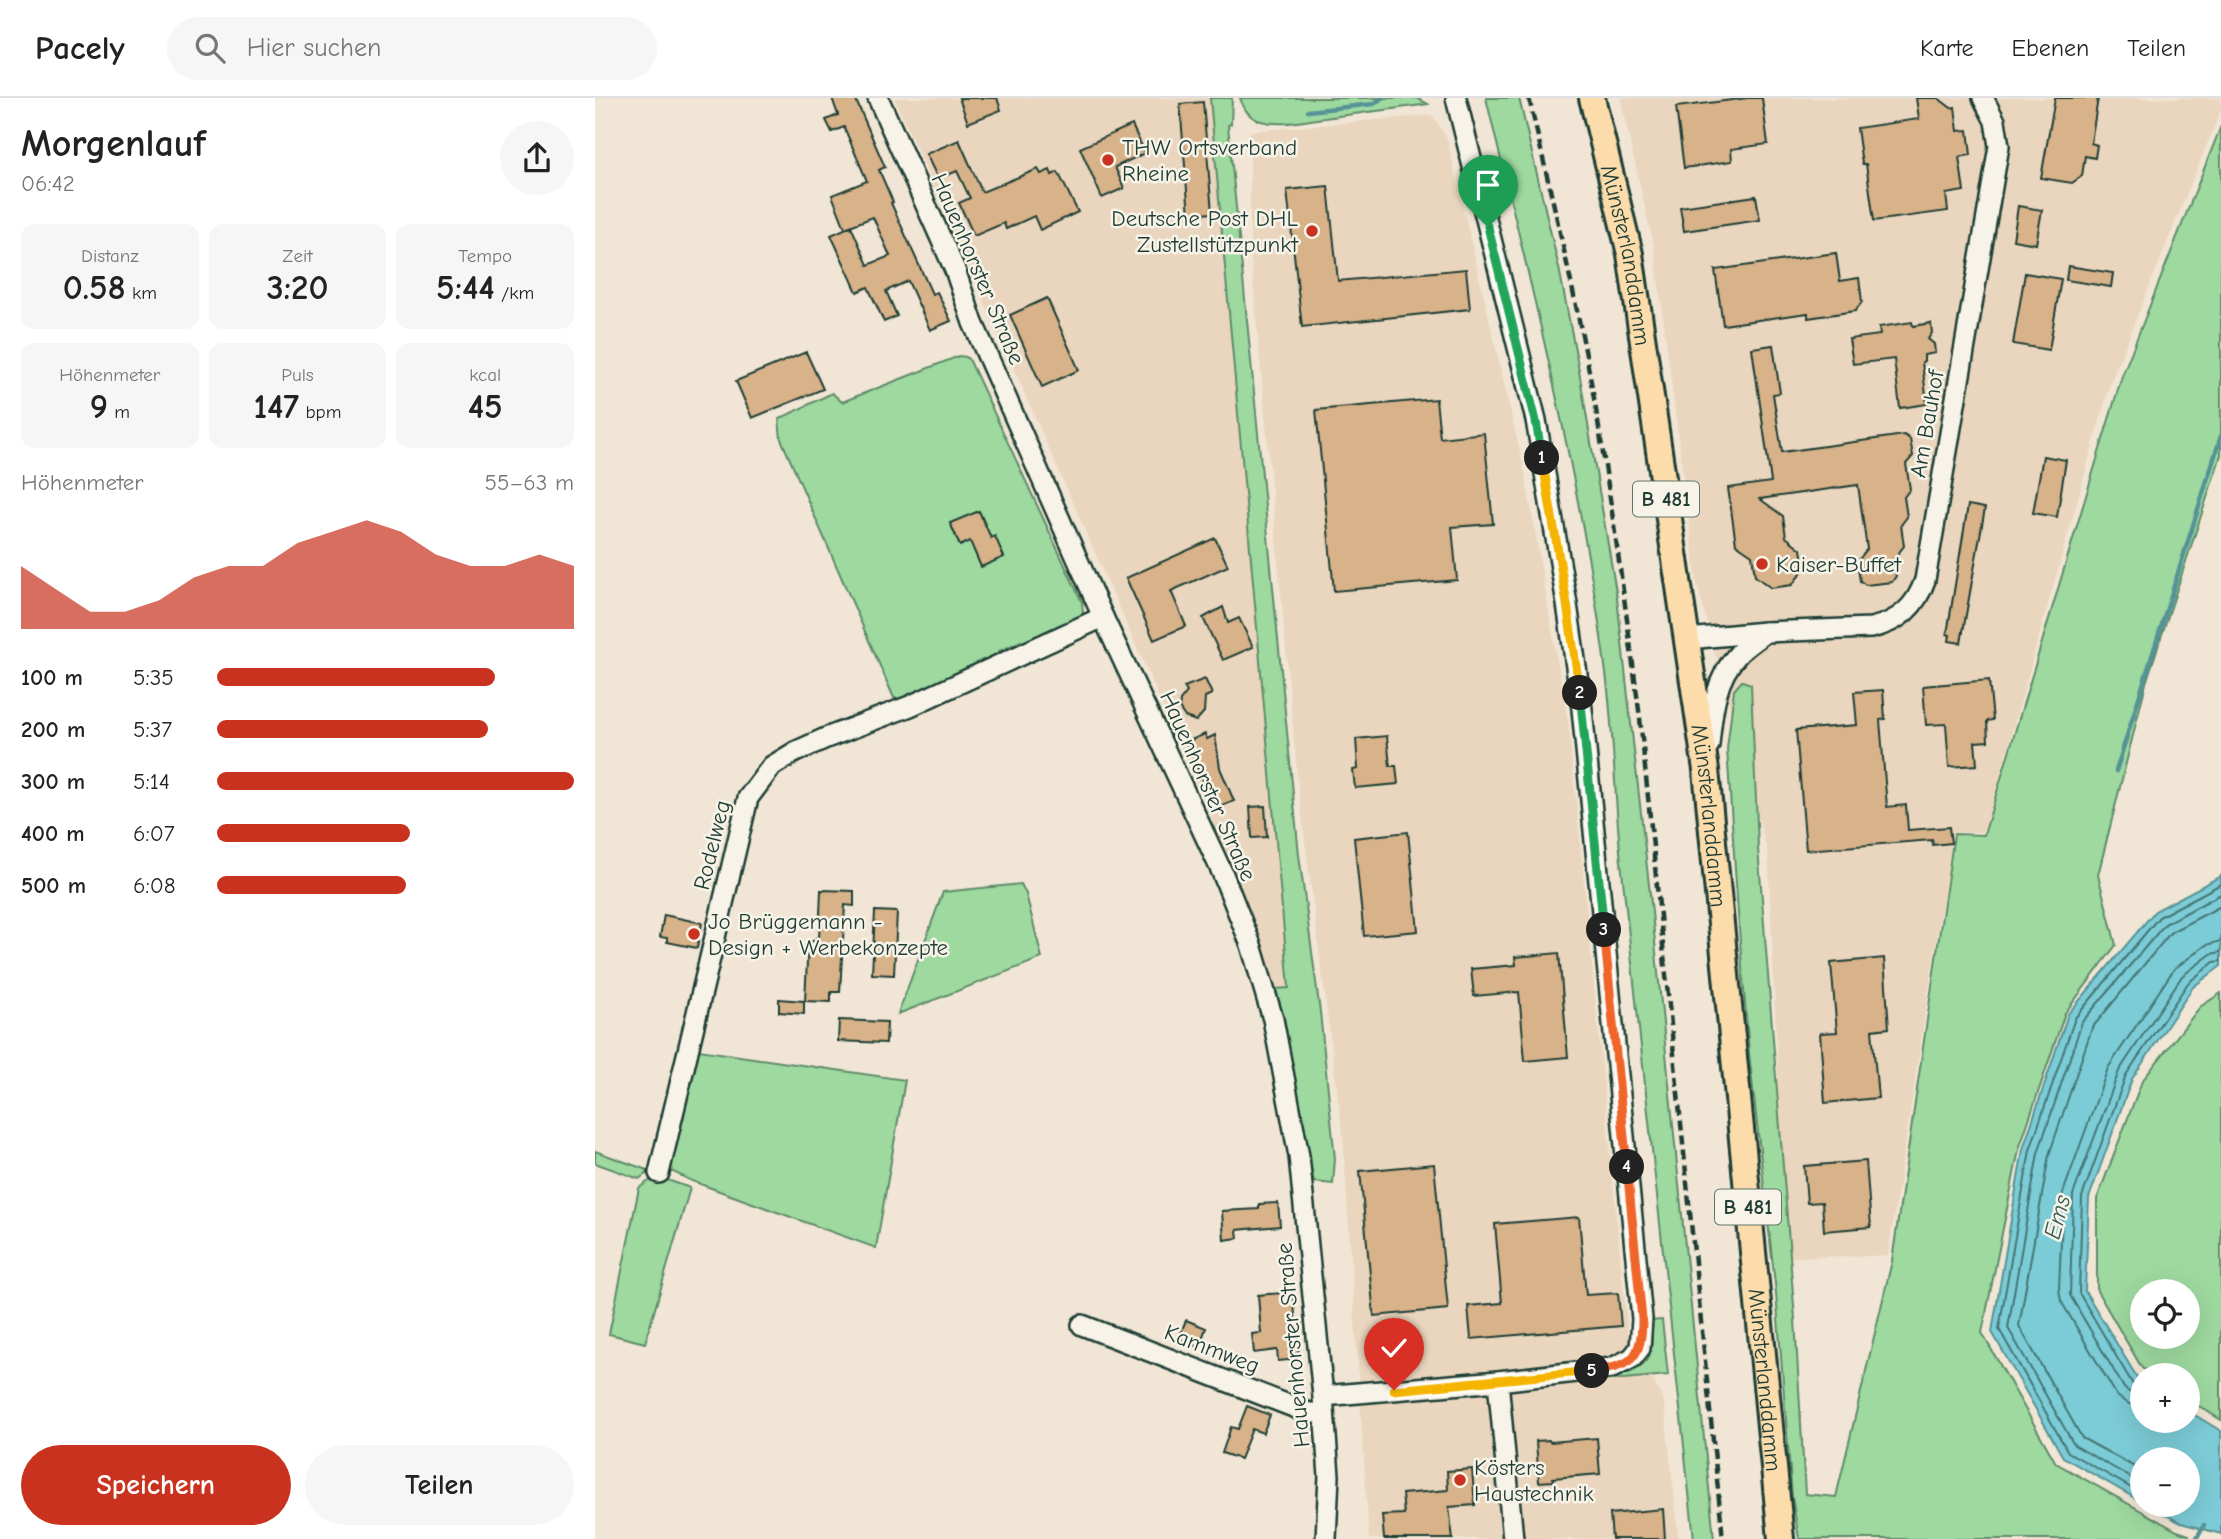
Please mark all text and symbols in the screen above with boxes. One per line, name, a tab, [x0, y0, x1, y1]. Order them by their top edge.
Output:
search box	[167, 17, 657, 80]
text: Pacely	[35, 29, 125, 67]
icon: search	[191, 29, 229, 67]
text: Hier suchen	[247, 33, 381, 63]
text: Karte	[1920, 34, 1973, 62]
text: Ebenen	[2011, 34, 2089, 62]
text: Teilen	[2127, 34, 2186, 62]
button: share	[500, 121, 574, 195]
text: Morgenlauf	[21, 122, 206, 166]
place label: THW Ortsverband Rheine	[1122, 134, 1297, 187]
marker: THW Ortsverband Rheine	[1100, 152, 1116, 168]
pin	[1458, 155, 1518, 227]
street label: Münsterlanddamm	[1595, 162, 1657, 347]
icon: arrive	[1469, 166, 1507, 204]
street label: Hauenhorster Straße	[925, 169, 1031, 369]
text: 06:42	[21, 170, 75, 197]
place label: Deutsche Post DHL Zustellstützpunkt	[1111, 205, 1299, 258]
marker: Deutsche Post DHL Zustellstützpunkt	[1304, 223, 1320, 239]
text: Distanz	[81, 245, 139, 267]
text: Zeit	[282, 245, 313, 267]
text: Tempo	[458, 245, 512, 267]
text: 0.58	[63, 267, 126, 308]
text: 3:20	[267, 267, 328, 308]
text: 5:44	[436, 267, 495, 308]
text: km	[126, 282, 157, 304]
text: /km	[495, 282, 534, 304]
text: Höhenmeter	[59, 364, 160, 386]
text: Puls	[281, 364, 314, 386]
text: kcal	[469, 364, 501, 386]
street label: Am Bauhof	[1904, 367, 1950, 480]
text: 9	[90, 386, 108, 427]
text: 147	[254, 386, 299, 427]
text: 45	[468, 386, 503, 427]
text: m	[108, 401, 130, 423]
text: bpm	[299, 401, 341, 423]
pin: 1	[1525, 440, 1559, 476]
text: 1	[1538, 446, 1545, 468]
text: Höhenmeter	[21, 469, 143, 496]
text: 55–63 m	[484, 469, 574, 496]
road number: B 481	[1633, 482, 1699, 516]
place label: Kaiser-Buffet	[1776, 551, 1902, 578]
marker: Kaiser-Buffet	[1754, 556, 1770, 572]
text: 100 m	[21, 664, 83, 691]
text: 5:35	[133, 664, 174, 691]
pin: 2	[1563, 676, 1597, 710]
text: 2	[1575, 681, 1584, 703]
street label: Hauenhorster Straße	[1154, 687, 1262, 885]
text: 200 m	[21, 716, 85, 743]
text: 5:37	[133, 716, 172, 743]
street label: Münsterlanddamm	[1686, 722, 1733, 909]
text: 300 m	[21, 768, 85, 795]
text: 5:14	[133, 768, 170, 795]
street label: Rodelweg	[688, 797, 736, 893]
text: 400 m	[21, 820, 85, 847]
text: 6:07	[133, 820, 175, 847]
text: 500 m	[21, 872, 86, 899]
text: 6:08	[133, 872, 175, 899]
place label: Jo Brüggemann - Design + Werbekonzepte	[708, 908, 948, 961]
pin: 3	[1587, 912, 1621, 948]
text: 3	[1599, 918, 1608, 940]
marker: Jo Brüggemann - Design + Werbekonzepte	[686, 926, 702, 942]
pin: 4	[1609, 1150, 1645, 1184]
text: 4	[1622, 1155, 1631, 1177]
road number: B 481	[1715, 1190, 1781, 1224]
water label: Ems	[2038, 1192, 2076, 1242]
street label: Hauenhorster Straße	[1271, 1242, 1315, 1448]
map controls	[2130, 1279, 2200, 1517]
button: locate	[2130, 1279, 2200, 1349]
street label: Münsterlanddamm	[1743, 1287, 1788, 1473]
pin	[1364, 1318, 1424, 1390]
street label: Kammweg	[1161, 1319, 1263, 1379]
icon: check	[1375, 1329, 1413, 1367]
pin: 5	[1574, 1354, 1609, 1388]
text: 5	[1586, 1359, 1597, 1381]
button: +	[2130, 1363, 2200, 1433]
button: Speichern	[21, 1445, 291, 1525]
button: Teilen	[305, 1445, 574, 1525]
button: −	[2130, 1447, 2200, 1517]
place label: Kösters Haustechnik	[1474, 1454, 1594, 1507]
marker: Kösters Haustechnik	[1452, 1472, 1468, 1488]

